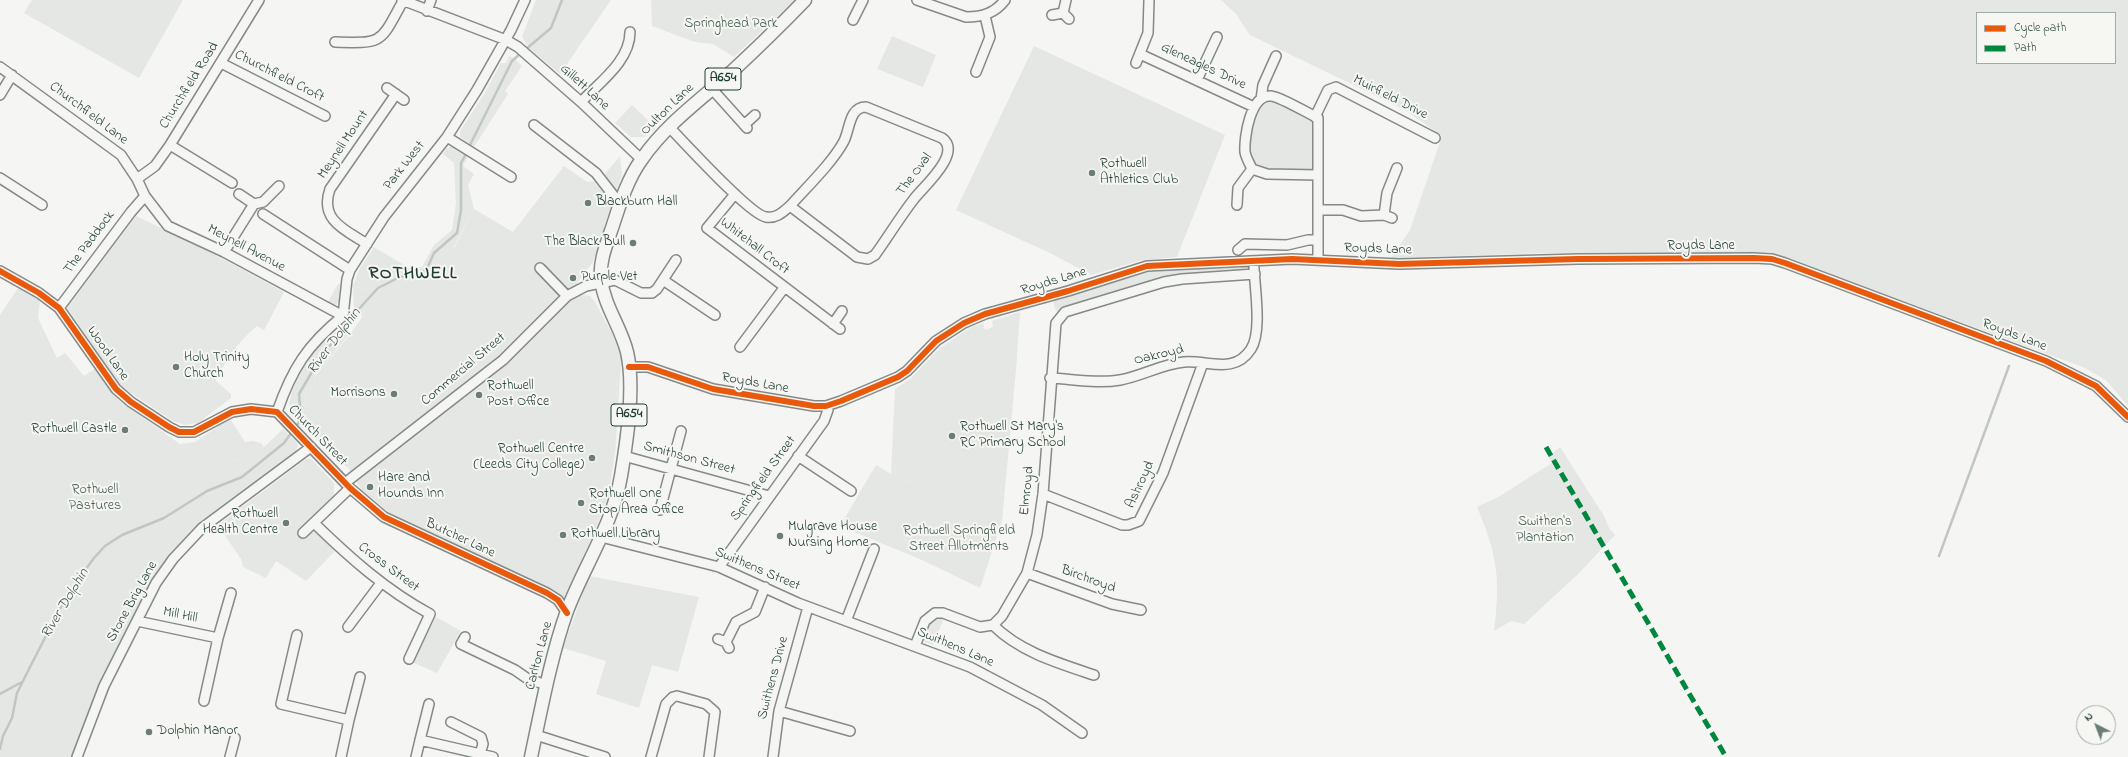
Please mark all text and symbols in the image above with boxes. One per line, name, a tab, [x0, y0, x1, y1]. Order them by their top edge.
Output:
legend	[1976, 12, 2116, 64]
park label: Springhead Park	[684, 17, 778, 33]
text: Cycle path	[2014, 19, 2066, 37]
text: Path	[2014, 39, 2036, 57]
street label: Churchfield Road	[157, 40, 223, 132]
street label: Gleneagles Drive	[1158, 40, 1248, 94]
street label: Churchfield Croft	[231, 47, 327, 107]
street label: Gillett Lane	[556, 61, 612, 115]
road number: A654	[705, 68, 741, 90]
street label: Muirfield Drive	[1350, 72, 1430, 124]
street label: Churchfield Lane	[45, 79, 131, 149]
street label: Oulton Lane	[638, 80, 698, 140]
street label: Meynell Mount	[315, 107, 373, 183]
street label: Park West	[381, 138, 429, 194]
street label: The Oval	[894, 150, 936, 200]
place label: Rothwell Athletics Club	[1100, 157, 1178, 190]
marker: Rothwell Athletics Club	[1087, 168, 1097, 178]
place label: Blackburn Hall	[596, 195, 677, 211]
marker: Blackburn Hall	[583, 198, 593, 208]
street label: The Paddock	[61, 208, 119, 278]
street label: Whitehall Croft	[716, 215, 792, 279]
street label: Meynell Avenue	[204, 221, 288, 277]
place label: The Black Bull	[544, 235, 625, 251]
marker: The Black Bull	[628, 238, 638, 248]
street label: Royds Lane	[1667, 239, 1735, 255]
street label: Royds Lane	[1344, 240, 1412, 260]
district label: ROTHWELL	[369, 264, 457, 286]
street label: Royds Lane	[1019, 264, 1089, 300]
place label: Purple Vet	[581, 270, 637, 286]
marker: Purple Vet	[568, 273, 578, 283]
water label: River Dolphin	[304, 305, 366, 379]
street label: Royds Lane	[1979, 316, 2049, 356]
street label: Wood Lane	[82, 324, 132, 384]
street label: Commercial Street	[418, 330, 510, 410]
street label: Oakroyd	[1132, 342, 1186, 370]
place label: Holy Trinity Church	[184, 351, 249, 384]
marker: Holy Trinity Church	[171, 362, 181, 372]
street label: Royds Lane	[720, 370, 790, 398]
place label: Rothwell Post Office	[487, 379, 549, 412]
place label: Morrisons	[331, 386, 386, 402]
marker: Morrisons	[389, 389, 399, 399]
marker: Rothwell Post Office	[474, 390, 484, 400]
street label: Church Street	[284, 402, 350, 470]
road number: A654	[611, 404, 647, 426]
place label: Rothwell St Mary's RC Primary School	[960, 420, 1066, 452]
place label: Rothwell Castle	[31, 422, 117, 438]
marker: Rothwell Castle	[120, 425, 130, 435]
marker: Rothwell St Mary's RC Primary School	[947, 431, 957, 441]
street label: Springfield Street	[728, 433, 800, 525]
street label: Smithson Street	[642, 439, 736, 479]
place label: Rothwell Centre (Leeds City College)	[473, 442, 584, 474]
marker: Rothwell Centre (Leeds City College)	[587, 453, 597, 463]
street label: Ashroyd	[1123, 459, 1159, 511]
street label: Elmroyd	[1017, 466, 1039, 516]
place label: Hare and Hounds Inn	[378, 471, 444, 504]
marker: Hare and Hounds Inn	[365, 482, 375, 492]
park label: Rothwell Pastures	[69, 483, 121, 516]
place label: Rothwell One Stop Area Office	[589, 487, 684, 520]
marker: Rothwell One Stop Area Office	[576, 498, 586, 508]
place label: Rothwell Health Centre	[203, 507, 278, 540]
park label: Swithen's Plantation	[1516, 515, 1574, 548]
street label: Butcher Lane	[422, 516, 498, 562]
marker: Rothwell Health Centre	[281, 518, 291, 528]
place label: Mulgrave House Nursing Home	[788, 520, 877, 552]
park label: Rothwell Springfield Street Allotments	[903, 524, 1015, 556]
place label: Rothwell Library	[571, 527, 660, 543]
marker: Rothwell Library	[558, 530, 568, 540]
marker: Mulgrave House Nursing Home	[775, 531, 785, 541]
street label: Cross Street	[354, 540, 422, 596]
street label: Swithens Street	[712, 544, 802, 596]
street label: Stone Brig Lane	[104, 559, 162, 645]
street label: Birchroyd	[1058, 562, 1118, 598]
water label: River Dolphin	[38, 566, 94, 642]
street label: Mill Hill	[161, 604, 199, 628]
street label: Carlton Lane	[523, 620, 557, 692]
street label: Swithens Lane	[914, 624, 996, 672]
street label: Swithens Drive	[755, 635, 793, 721]
north arrow	[2076, 705, 2116, 745]
text: N	[2081, 708, 2097, 725]
place label: Dolphin Manor	[157, 724, 238, 740]
marker: Dolphin Manor	[144, 727, 154, 737]

